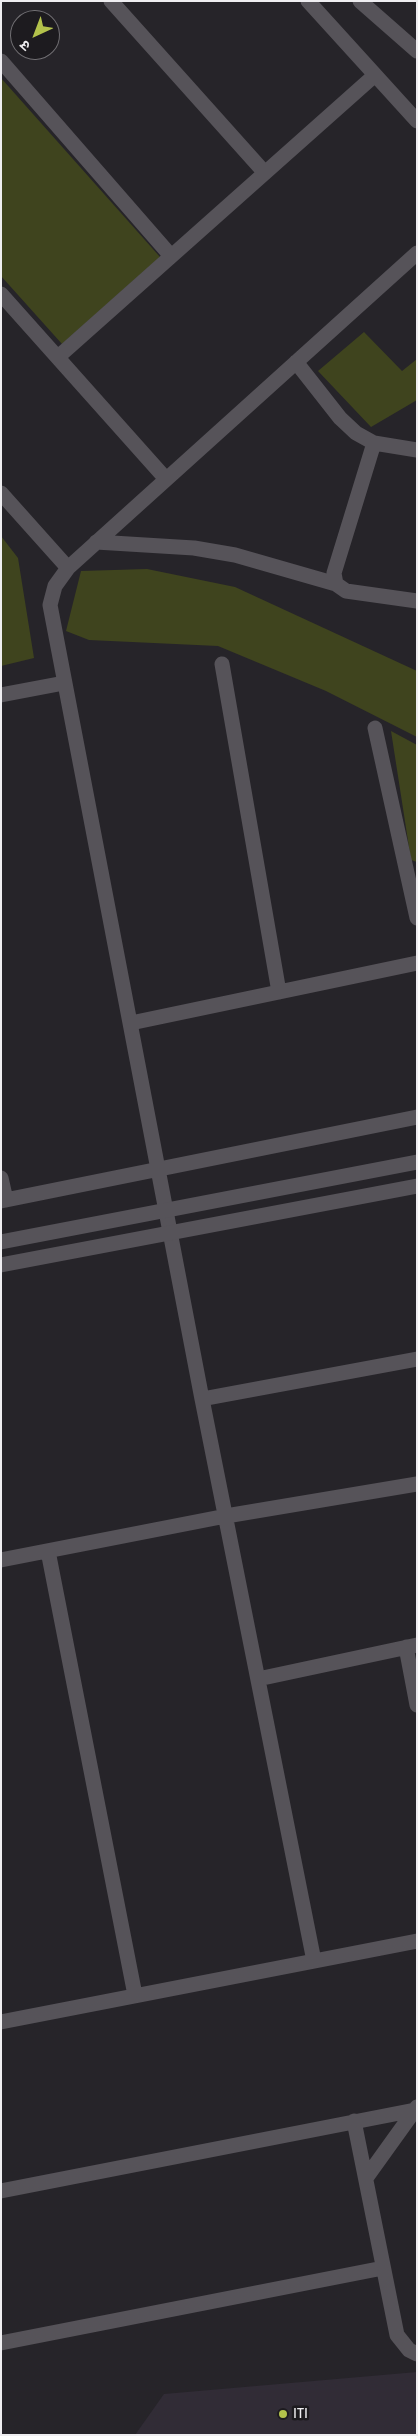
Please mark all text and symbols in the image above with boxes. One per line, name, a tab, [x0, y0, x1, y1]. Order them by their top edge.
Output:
north arrow	[10, 10, 60, 60]
text: उ	[16, 37, 34, 55]
place label: ITI	[293, 2405, 308, 2423]
marker: ITI	[277, 2408, 289, 2420]

